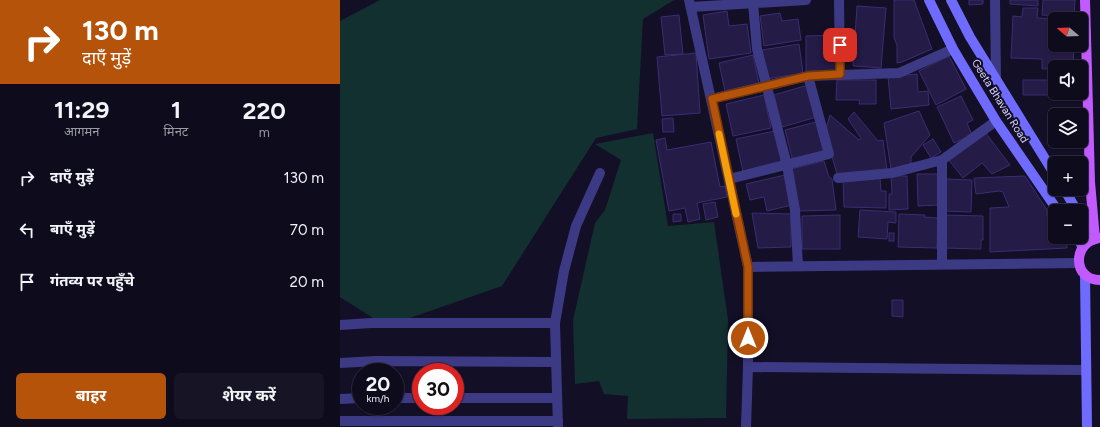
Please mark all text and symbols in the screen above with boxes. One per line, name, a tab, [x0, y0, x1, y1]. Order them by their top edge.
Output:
north arrow	[1048, 12, 1088, 52]
map controls	[1048, 12, 1088, 244]
text: 130 m	[82, 13, 159, 47]
icon: right	[16, 16, 68, 68]
pin	[823, 28, 857, 62]
icon: arrive	[829, 34, 851, 56]
text: दाएँ मुड़ें	[82, 47, 131, 69]
street label: Geeta Bhavan Road	[969, 57, 1031, 145]
button: sound	[1048, 60, 1088, 100]
text: 11:29	[54, 95, 109, 124]
text: 1	[171, 95, 181, 124]
text: 220	[243, 96, 286, 125]
button: layers	[1048, 108, 1088, 148]
text: आगमन	[64, 124, 100, 139]
text: मिनट	[163, 124, 188, 139]
text: m	[259, 125, 270, 140]
button: +	[1048, 156, 1088, 196]
icon: right	[16, 167, 38, 189]
text: दाएँ मुड़ें	[50, 168, 94, 186]
text: 130 m	[284, 169, 324, 187]
button: −	[1048, 204, 1088, 244]
icon: left	[16, 219, 38, 241]
text: बाएँ मुड़ें	[50, 220, 95, 238]
text: 70 m	[290, 221, 324, 239]
icon: arrive	[16, 271, 38, 293]
text: गंतव्य पर पहुँचे	[50, 272, 134, 290]
text: 20 m	[290, 273, 324, 291]
position arrow	[727, 317, 769, 359]
speed limit sign: 30	[412, 363, 464, 415]
text: 20	[366, 372, 390, 396]
button: बाहर	[16, 373, 166, 419]
button: शेयर करें	[174, 373, 324, 419]
text: km/h	[367, 392, 389, 405]

